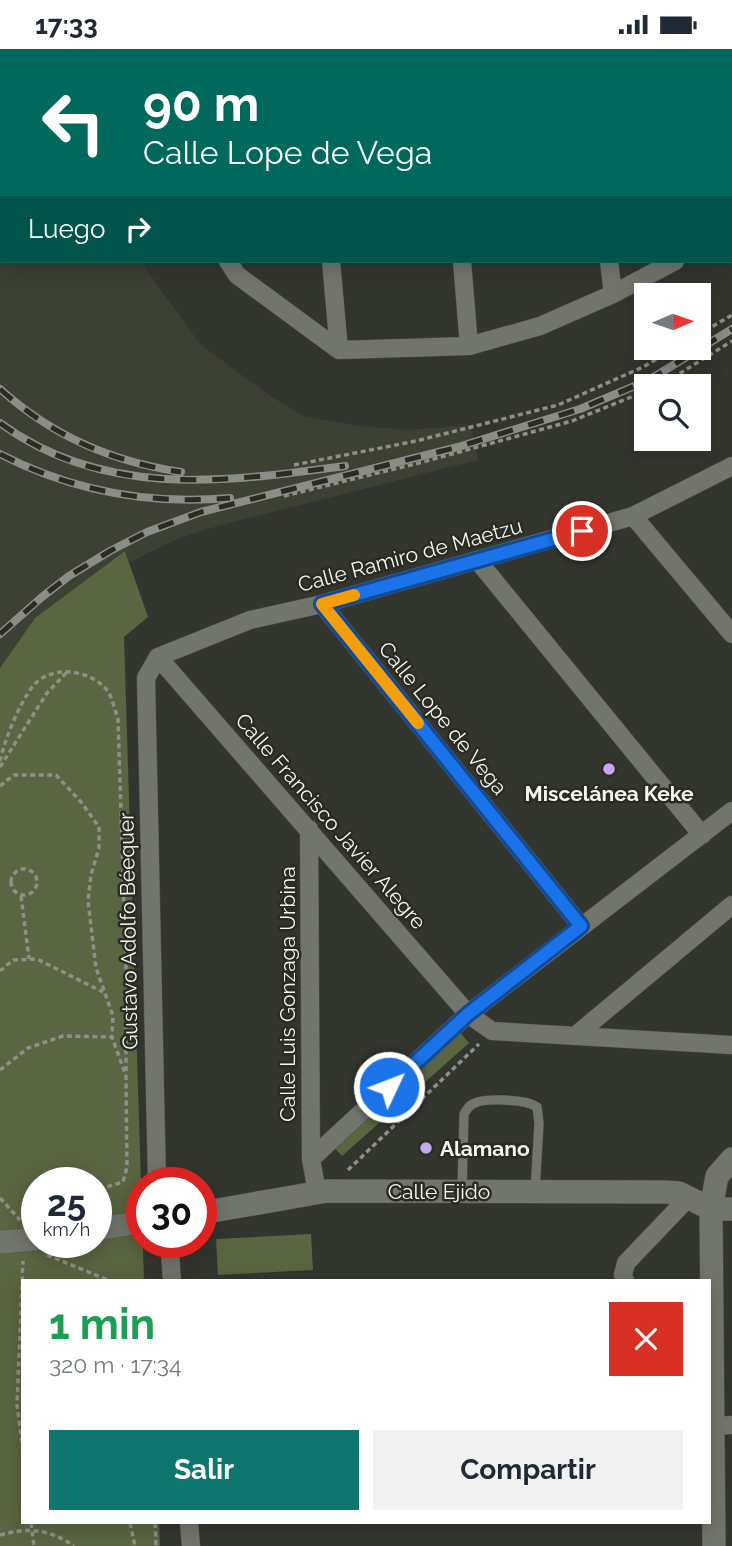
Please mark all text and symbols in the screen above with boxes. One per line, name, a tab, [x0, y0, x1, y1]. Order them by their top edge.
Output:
text: 17:33	[35, 10, 98, 40]
text: 90 m	[143, 75, 259, 132]
icon: left	[28, 77, 119, 168]
text: Calle Lope de Vega	[143, 134, 432, 171]
icon: right	[119, 210, 157, 248]
text: Luego	[28, 214, 105, 244]
north arrow	[634, 283, 710, 361]
map controls	[634, 283, 711, 451]
button: search	[634, 374, 711, 451]
pin	[552, 501, 612, 561]
icon: arrive	[563, 512, 601, 550]
street label: Calle Ramiro de Maetzu	[295, 513, 525, 597]
street label: Calle Lope de Vega	[374, 636, 512, 800]
street label: Calle Francisco Javier Alegre	[230, 708, 432, 934]
marker: Miscelánea Keke	[601, 761, 617, 777]
place label: Miscelánea Keke	[525, 781, 694, 806]
street label: Gustavo Adolfo Béequer	[113, 812, 143, 1050]
street label: Calle Luis Gonzaga Urbina	[275, 866, 300, 1122]
position arrow	[352, 1050, 426, 1124]
place label: Alamano	[440, 1136, 530, 1161]
marker: Alamano	[418, 1140, 434, 1156]
speed limit sign: 30	[126, 1167, 217, 1258]
street label: Calle Ejido	[388, 1179, 490, 1204]
text: 25	[47, 1183, 86, 1224]
text: km/h	[43, 1219, 90, 1240]
text: 1 min	[49, 1300, 155, 1349]
button: close	[609, 1302, 683, 1376]
text: 320 m · 17:34	[49, 1351, 182, 1378]
button: Salir	[49, 1430, 359, 1510]
button: Compartir	[373, 1430, 683, 1510]

